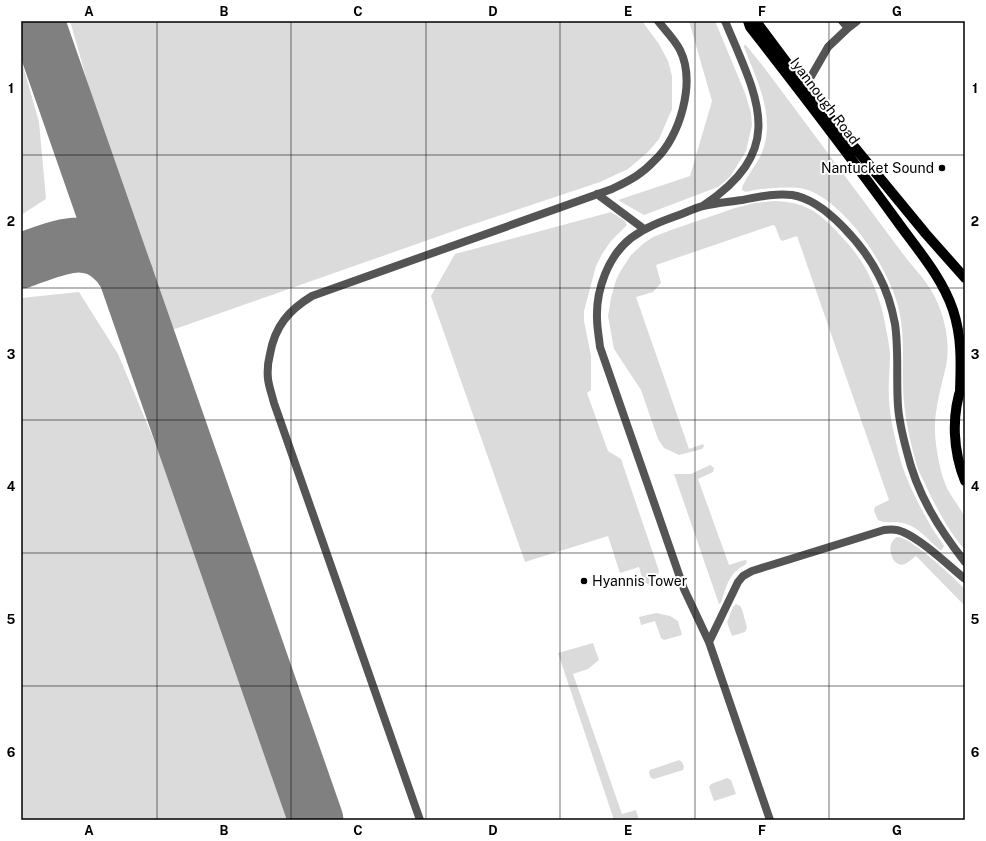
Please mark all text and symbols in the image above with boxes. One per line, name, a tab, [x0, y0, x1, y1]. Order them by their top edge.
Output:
text: A	[84, 4, 94, 19]
text: B	[220, 4, 229, 19]
text: C	[353, 4, 363, 19]
text: D	[488, 4, 498, 19]
text: E	[624, 4, 632, 19]
text: F	[758, 4, 766, 19]
text: G	[892, 4, 902, 19]
street label: Iyannough Road	[787, 54, 863, 148]
text: 1	[8, 81, 14, 96]
text: 1	[972, 81, 978, 96]
place label: Nantucket Sound	[821, 160, 934, 176]
marker: Nantucket Sound	[937, 163, 947, 173]
text: 2	[7, 214, 15, 229]
text: 2	[971, 214, 979, 229]
text: 3	[7, 347, 16, 362]
text: 3	[971, 347, 980, 362]
text: 4	[7, 479, 16, 494]
text: 4	[971, 479, 980, 494]
place label: Hyannis Tower	[592, 573, 687, 589]
marker: Hyannis Tower	[579, 576, 589, 586]
text: 5	[7, 612, 16, 627]
text: 5	[971, 612, 980, 627]
text: 6	[7, 745, 16, 760]
text: 6	[971, 745, 980, 760]
text: A	[84, 823, 94, 838]
text: B	[220, 823, 229, 838]
text: C	[353, 823, 363, 838]
text: D	[488, 823, 498, 838]
text: E	[624, 823, 632, 838]
text: F	[758, 823, 766, 838]
text: G	[892, 823, 902, 838]

